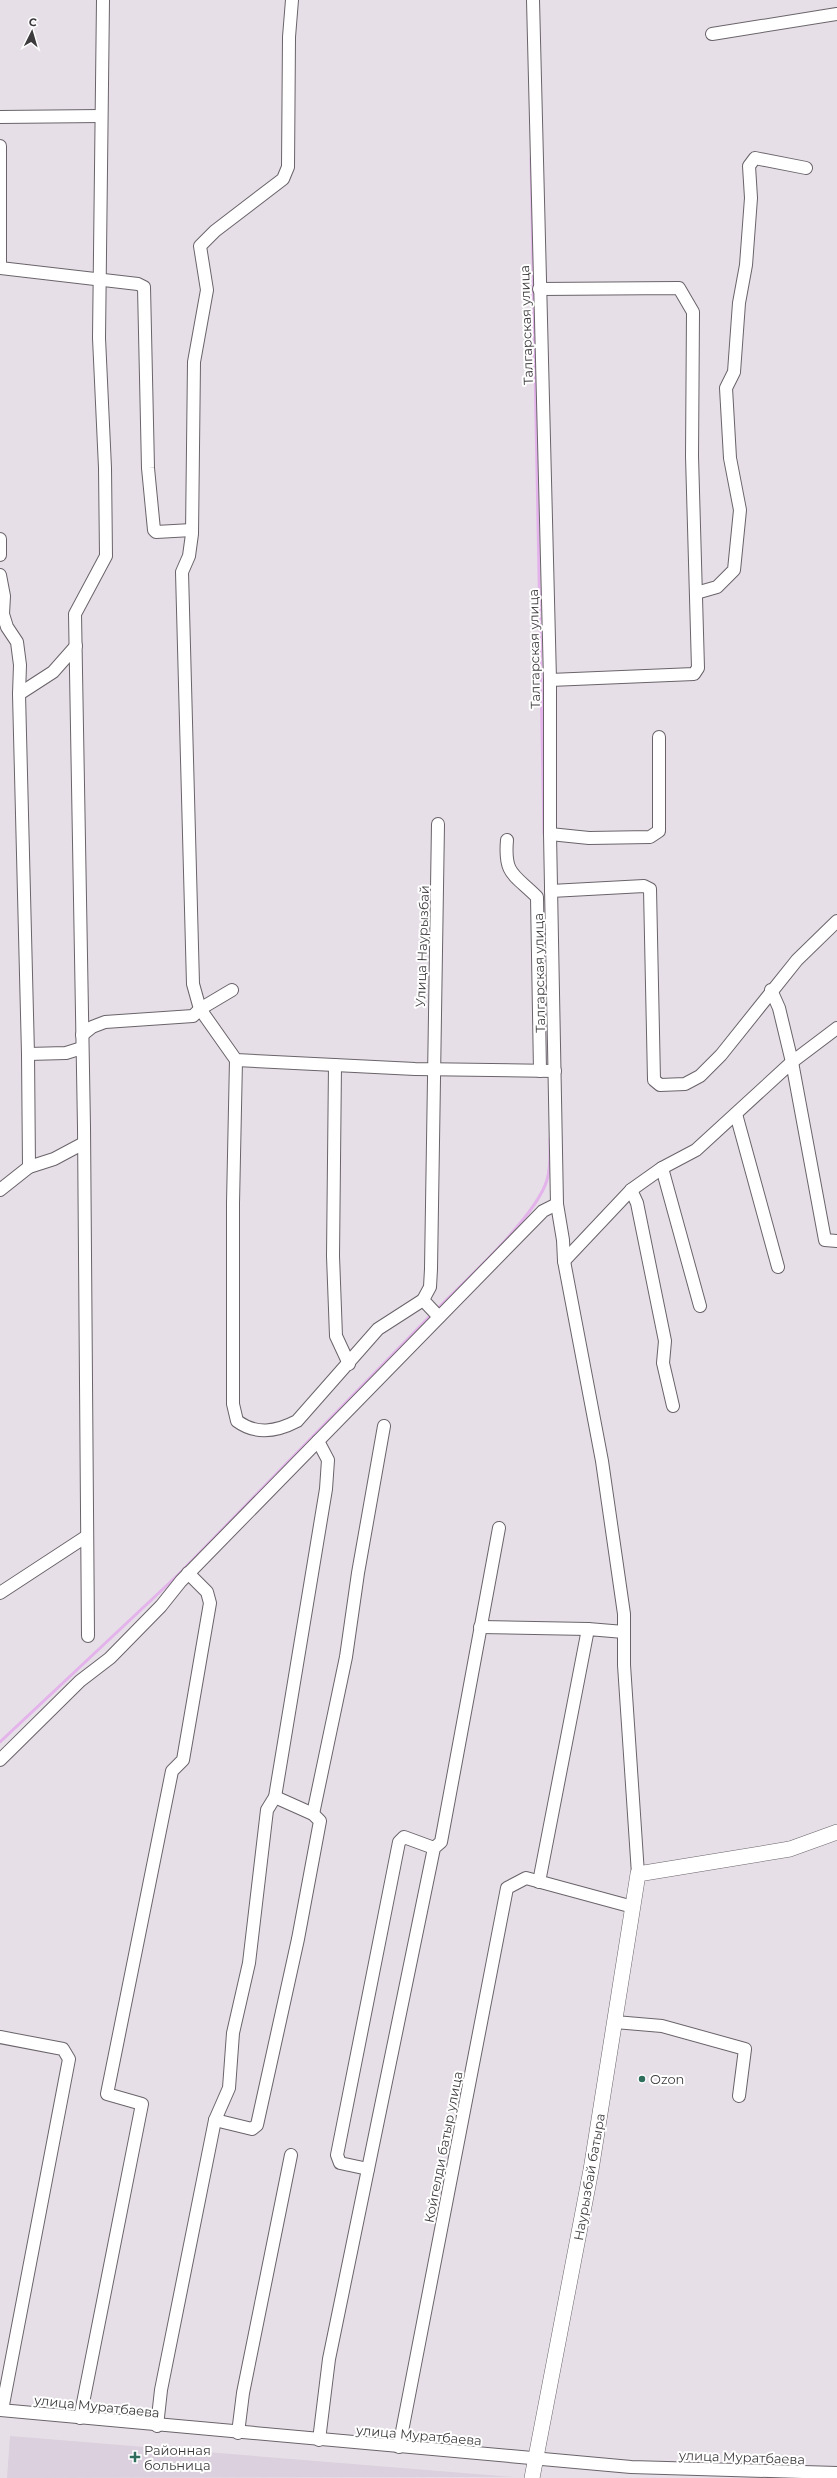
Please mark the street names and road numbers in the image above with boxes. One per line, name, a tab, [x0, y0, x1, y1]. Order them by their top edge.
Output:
street label: Талгарская улица	[516, 265, 536, 385]
street label: Талгарская улица	[525, 589, 543, 709]
street label: Улица Наурызбай	[412, 885, 432, 1007]
street label: Талгарская улица	[530, 913, 548, 1033]
street label: Койгелди батыр улица	[420, 2070, 466, 2224]
street label: Наурызбай батыра	[570, 2112, 608, 2242]
street label: улица Муратбаева	[33, 2391, 160, 2421]
street label: улица Муратбаева	[355, 2421, 482, 2448]
street label: улица Муратбаева	[678, 2447, 805, 2467]

